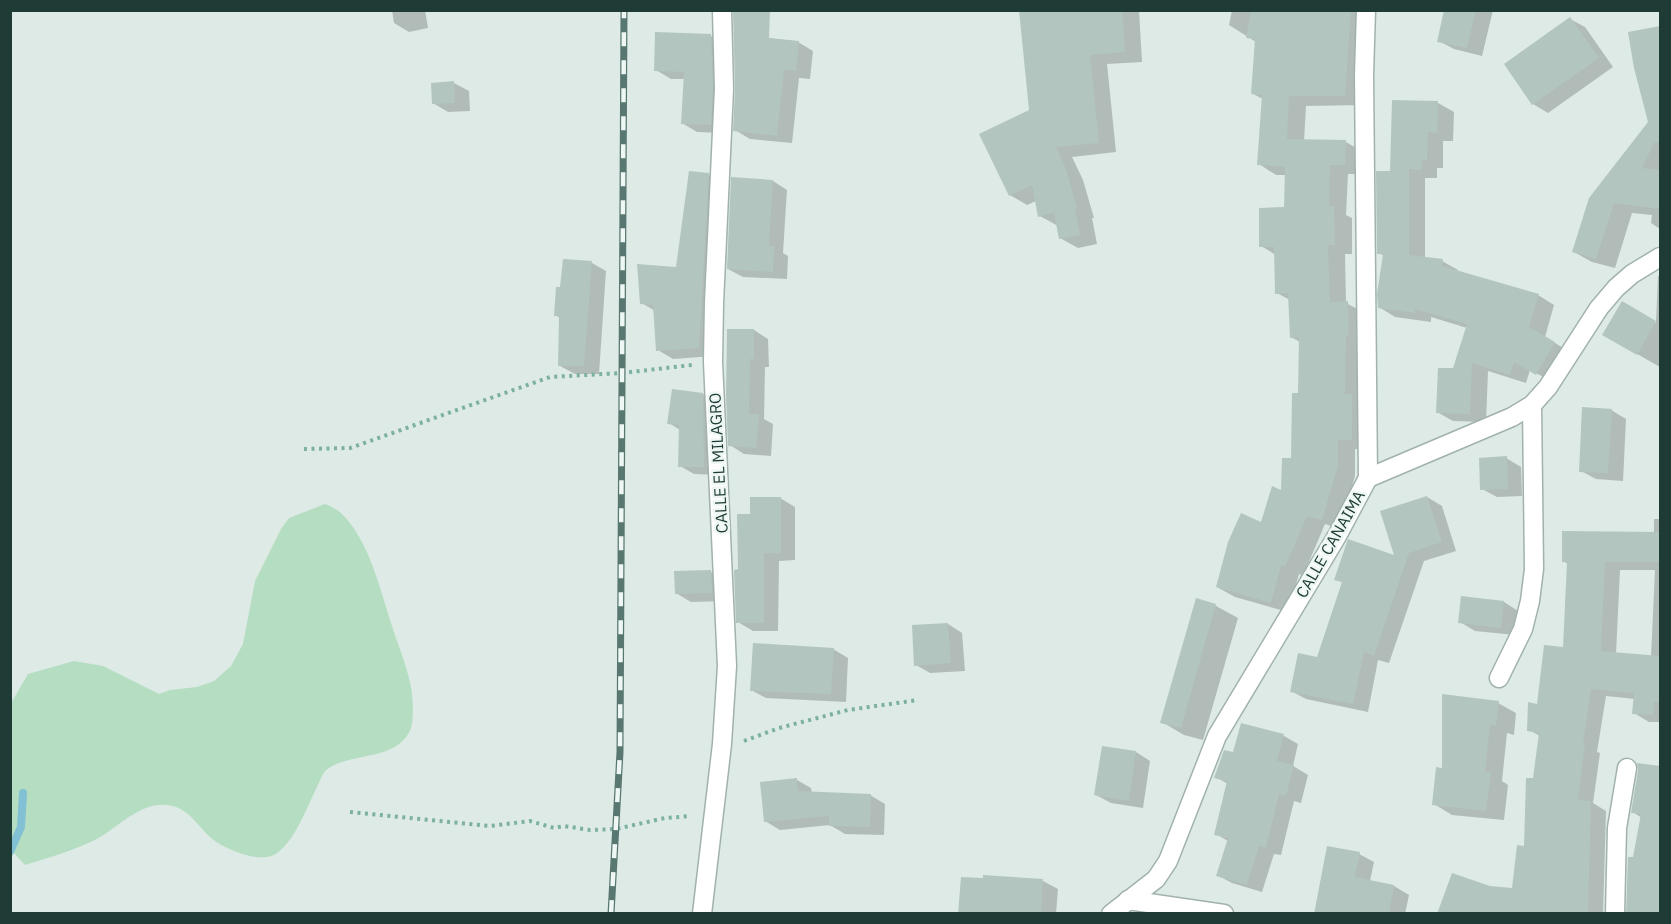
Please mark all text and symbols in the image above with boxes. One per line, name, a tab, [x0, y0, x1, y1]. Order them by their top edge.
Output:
street label: CALLE EL MILAGRO	[704, 392, 732, 534]
street label: CALLE CANAIMA	[1291, 487, 1369, 601]

